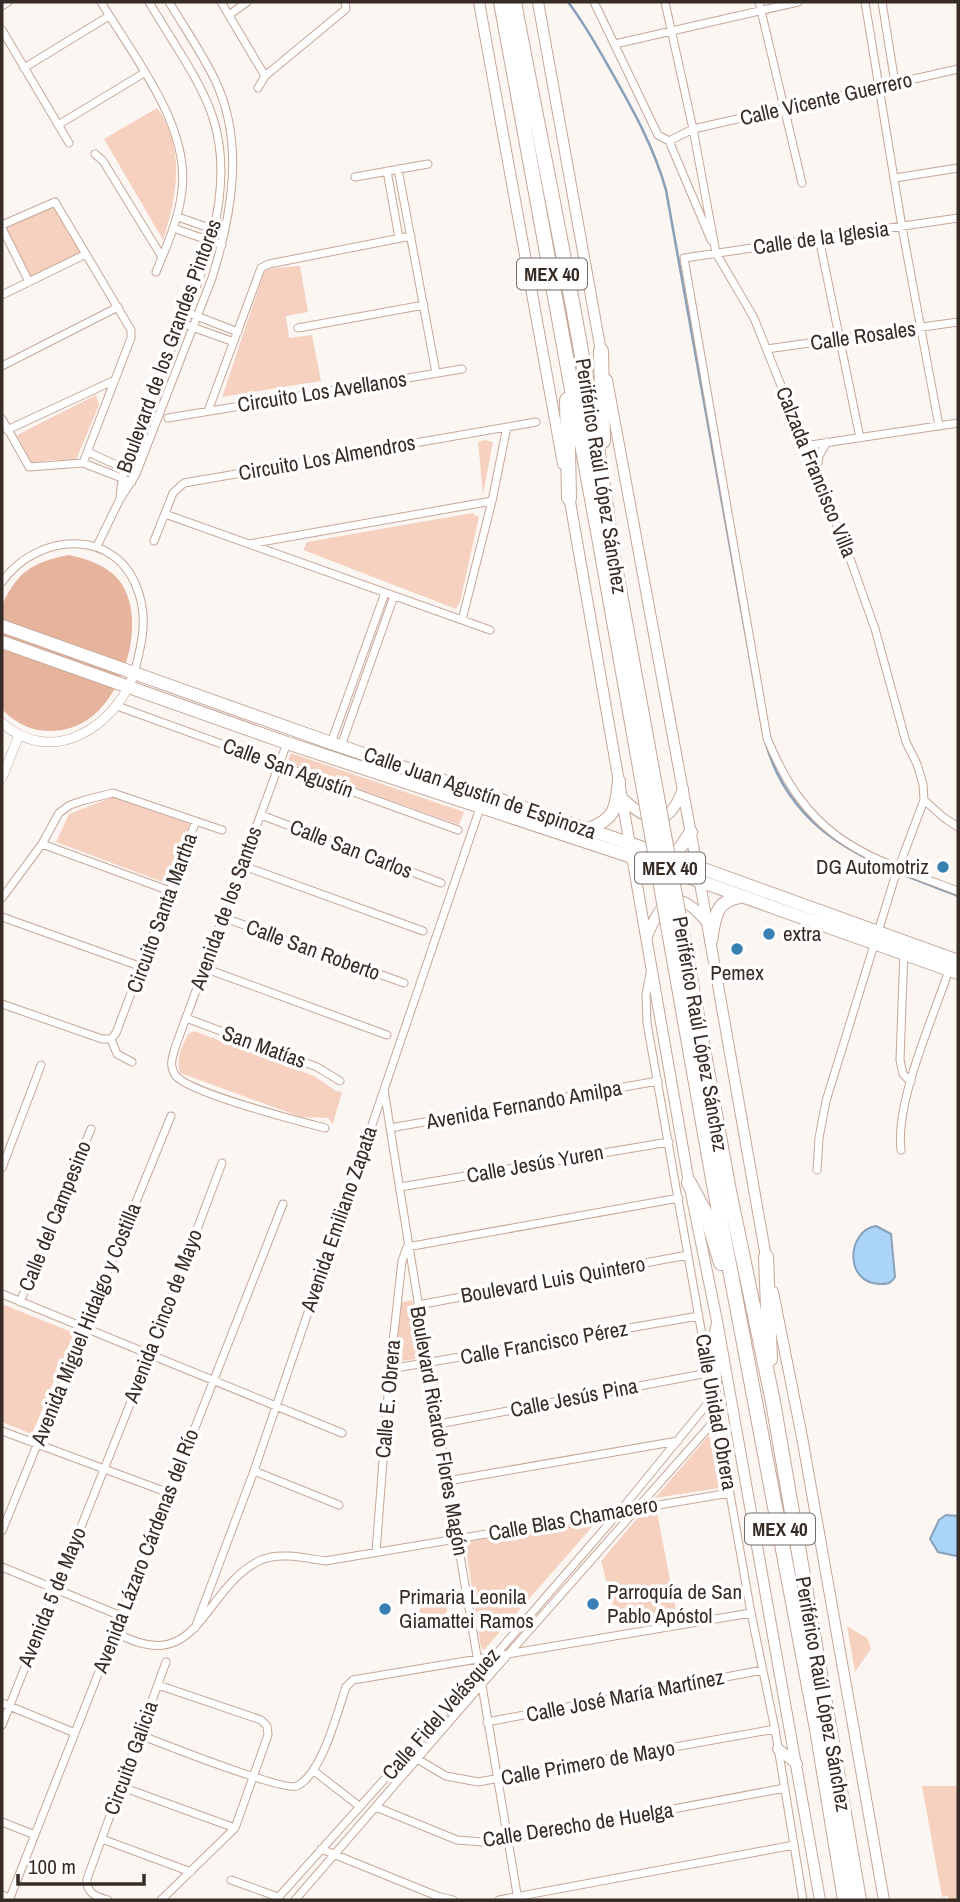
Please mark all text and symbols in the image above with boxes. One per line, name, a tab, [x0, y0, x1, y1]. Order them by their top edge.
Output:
street label: Calle Vicente Guerrero	[737, 65, 915, 132]
street label: Calle de la Iglesia	[751, 214, 891, 261]
street label: Boulevard de los Grandes Pintores	[109, 215, 228, 477]
road number: MEX 40	[517, 258, 587, 290]
street label: Calle Rosales	[808, 314, 918, 357]
street label: Periférico Raúl López Sánchez	[569, 356, 635, 596]
street label: Circuito Los Avellanos	[235, 364, 409, 419]
street label: Calzada Francisco Villa	[769, 382, 864, 562]
street label: Circuito Los Almendros	[236, 428, 418, 487]
street label: Calle San Agustín	[219, 730, 357, 805]
street label: Calle Juan Agustín de Espinoza	[360, 739, 601, 846]
street label: Calle San Carlos	[286, 812, 417, 885]
street label: Avenida de los Santos	[182, 822, 269, 995]
street label: Circuito Santa Martha	[119, 828, 204, 997]
road number: MEX 40	[635, 852, 705, 884]
place label: DG Automotriz	[816, 852, 929, 881]
marker: DG Automotriz	[935, 859, 951, 875]
street label: Calle San Roberto	[242, 912, 384, 987]
street label: Periférico Raúl López Sánchez	[666, 914, 736, 1154]
place label: extra	[783, 919, 822, 948]
marker: extra	[761, 926, 777, 942]
marker: Pemex	[729, 941, 745, 957]
place label: Pemex	[710, 958, 764, 987]
street label: San Matías	[218, 1018, 310, 1075]
street label: Avenida Fernando Amilpa	[423, 1073, 624, 1136]
street label: Avenida Emiliano Zapata	[293, 1122, 384, 1316]
street label: Calle del Campesino	[11, 1136, 98, 1295]
street label: Calle Jesús Yuren	[464, 1137, 606, 1190]
street label: Avenida Miguel Hidalgo y Costilla	[23, 1198, 148, 1450]
street label: Avenida Cinco de Mayo	[116, 1225, 209, 1408]
street label: Boulevard Luis Quintero	[458, 1249, 647, 1310]
street label: Boulevard Ricardo Flores Magón	[403, 1304, 476, 1558]
street label: Calle Francisco Pérez	[458, 1313, 630, 1371]
street label: Calle Unidad Obrera	[689, 1332, 745, 1493]
street label: Calle E. Obrera	[368, 1338, 407, 1459]
street label: Calle Jesús Pina	[508, 1371, 641, 1424]
street label: Avenida Lázaro Cárdenas del Río	[85, 1425, 206, 1678]
street label: Calle Blas Chamacero	[486, 1489, 660, 1548]
road number: MEX 40	[745, 1513, 815, 1544]
street label: Avenida 5 de Mayo	[10, 1523, 93, 1672]
street label: Periférico Raúl López Sánchez	[789, 1574, 859, 1814]
place label: Parroquía de San Pablo Apóstol	[607, 1577, 742, 1630]
place label: Primaria Leonila Giamattei Ramos	[399, 1582, 534, 1635]
marker: Parroquía de San Pablo Apóstol	[585, 1596, 601, 1612]
marker: Primaria Leonila Giamattei Ramos	[377, 1601, 393, 1617]
street label: Calle Fidel Velásquez	[375, 1641, 506, 1786]
street label: Calle José María Martínez	[523, 1662, 727, 1729]
street label: Circuito Galicia	[96, 1696, 165, 1819]
street label: Calle Primero de Mayo	[499, 1733, 677, 1792]
street label: Calle Derecho de Huelga	[481, 1795, 676, 1854]
scale bar	[18, 1842, 144, 1886]
text: 100 m	[28, 1852, 76, 1881]

